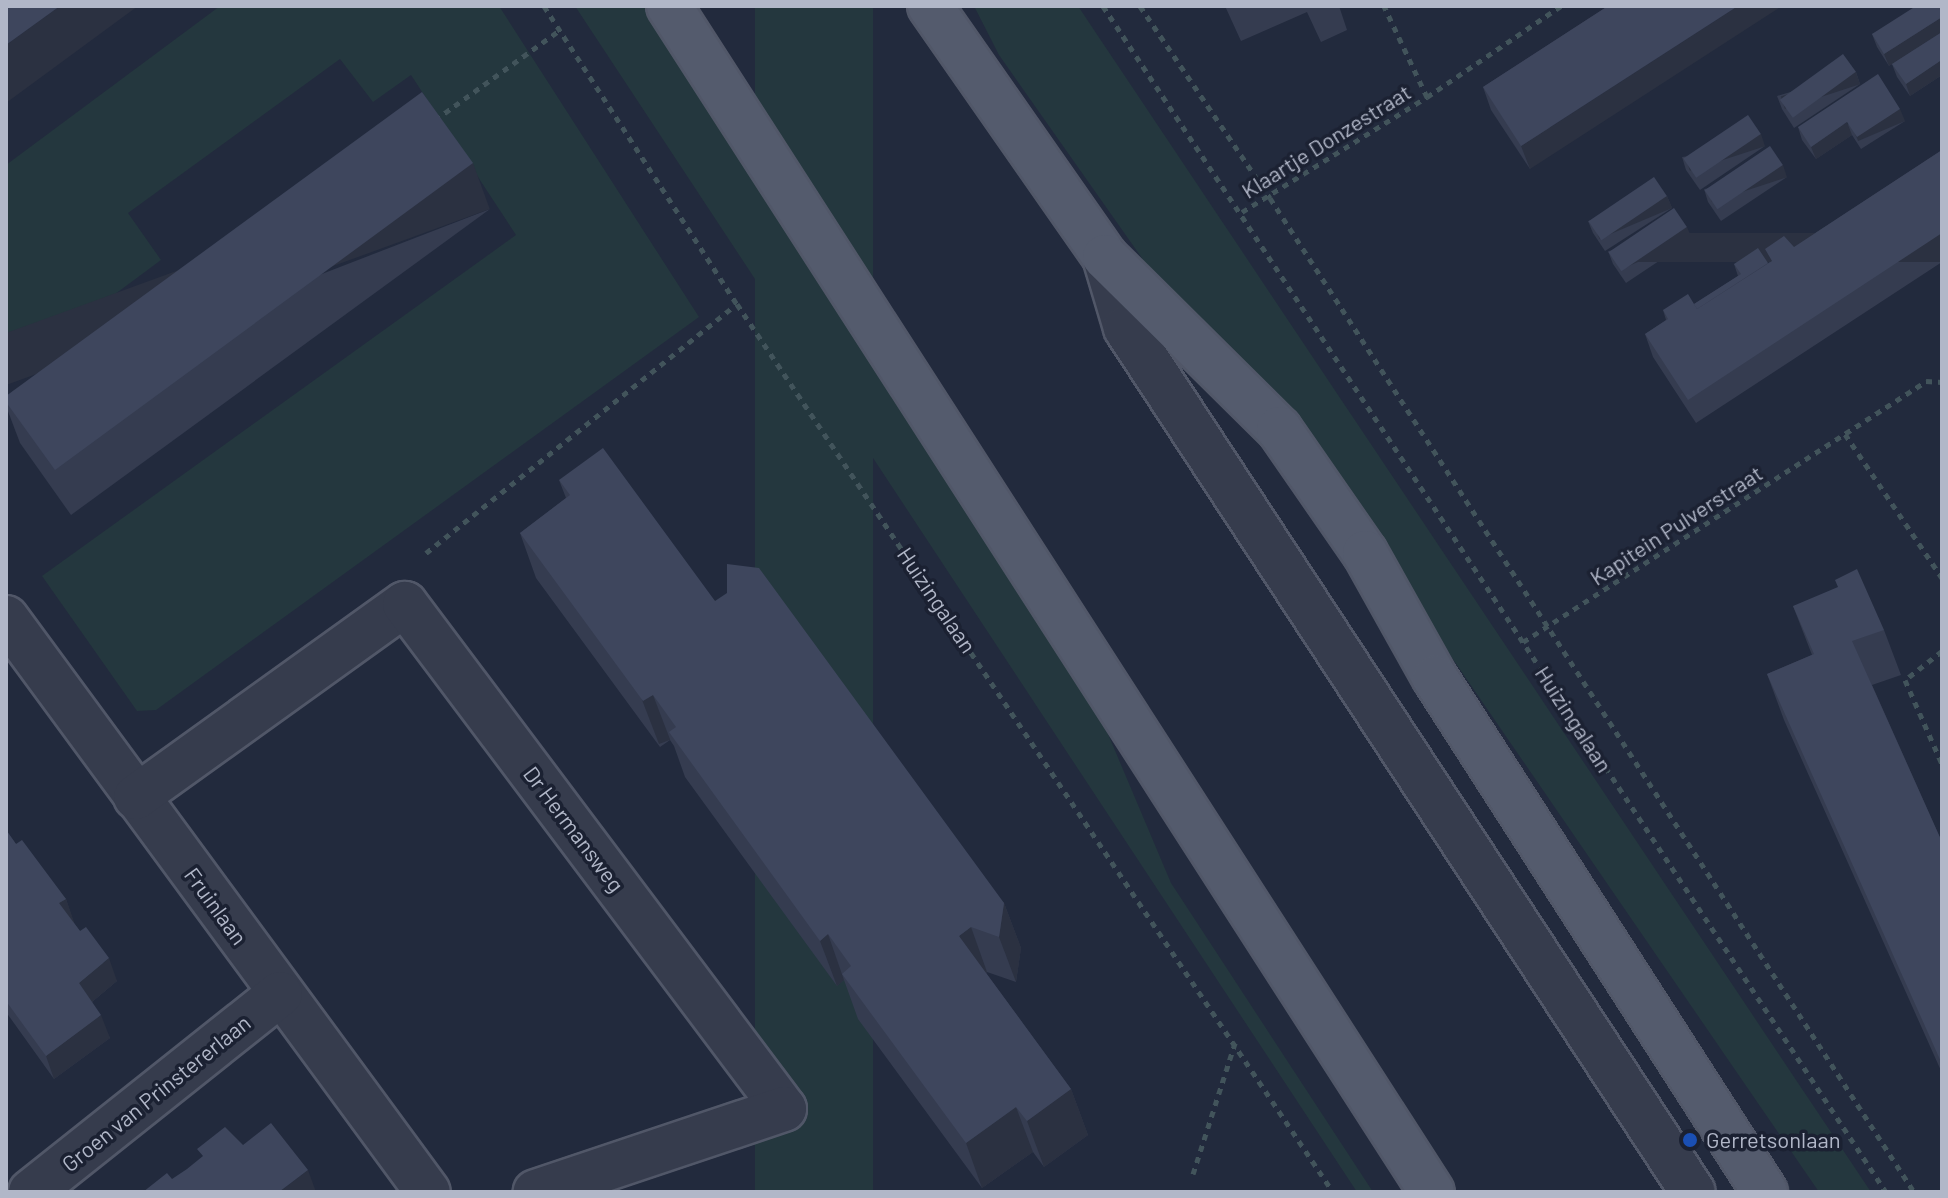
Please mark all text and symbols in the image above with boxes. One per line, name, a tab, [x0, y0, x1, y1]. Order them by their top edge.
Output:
street label: Klaartje Donzestraat	[1237, 78, 1415, 204]
street label: Kapitein Pulverstraat	[1585, 459, 1767, 591]
street label: Huizingalaan	[892, 542, 982, 658]
street label: Huizingalaan	[1530, 661, 1618, 777]
street label: Dr Hermansweg	[518, 761, 630, 897]
street label: Fruinlaan	[179, 862, 253, 950]
street label: Groen van Prinstererlaan	[57, 1009, 255, 1177]
place label: Gerretsonlaan	[1706, 1127, 1841, 1153]
marker: Gerretsonlaan	[1681, 1131, 1699, 1149]

